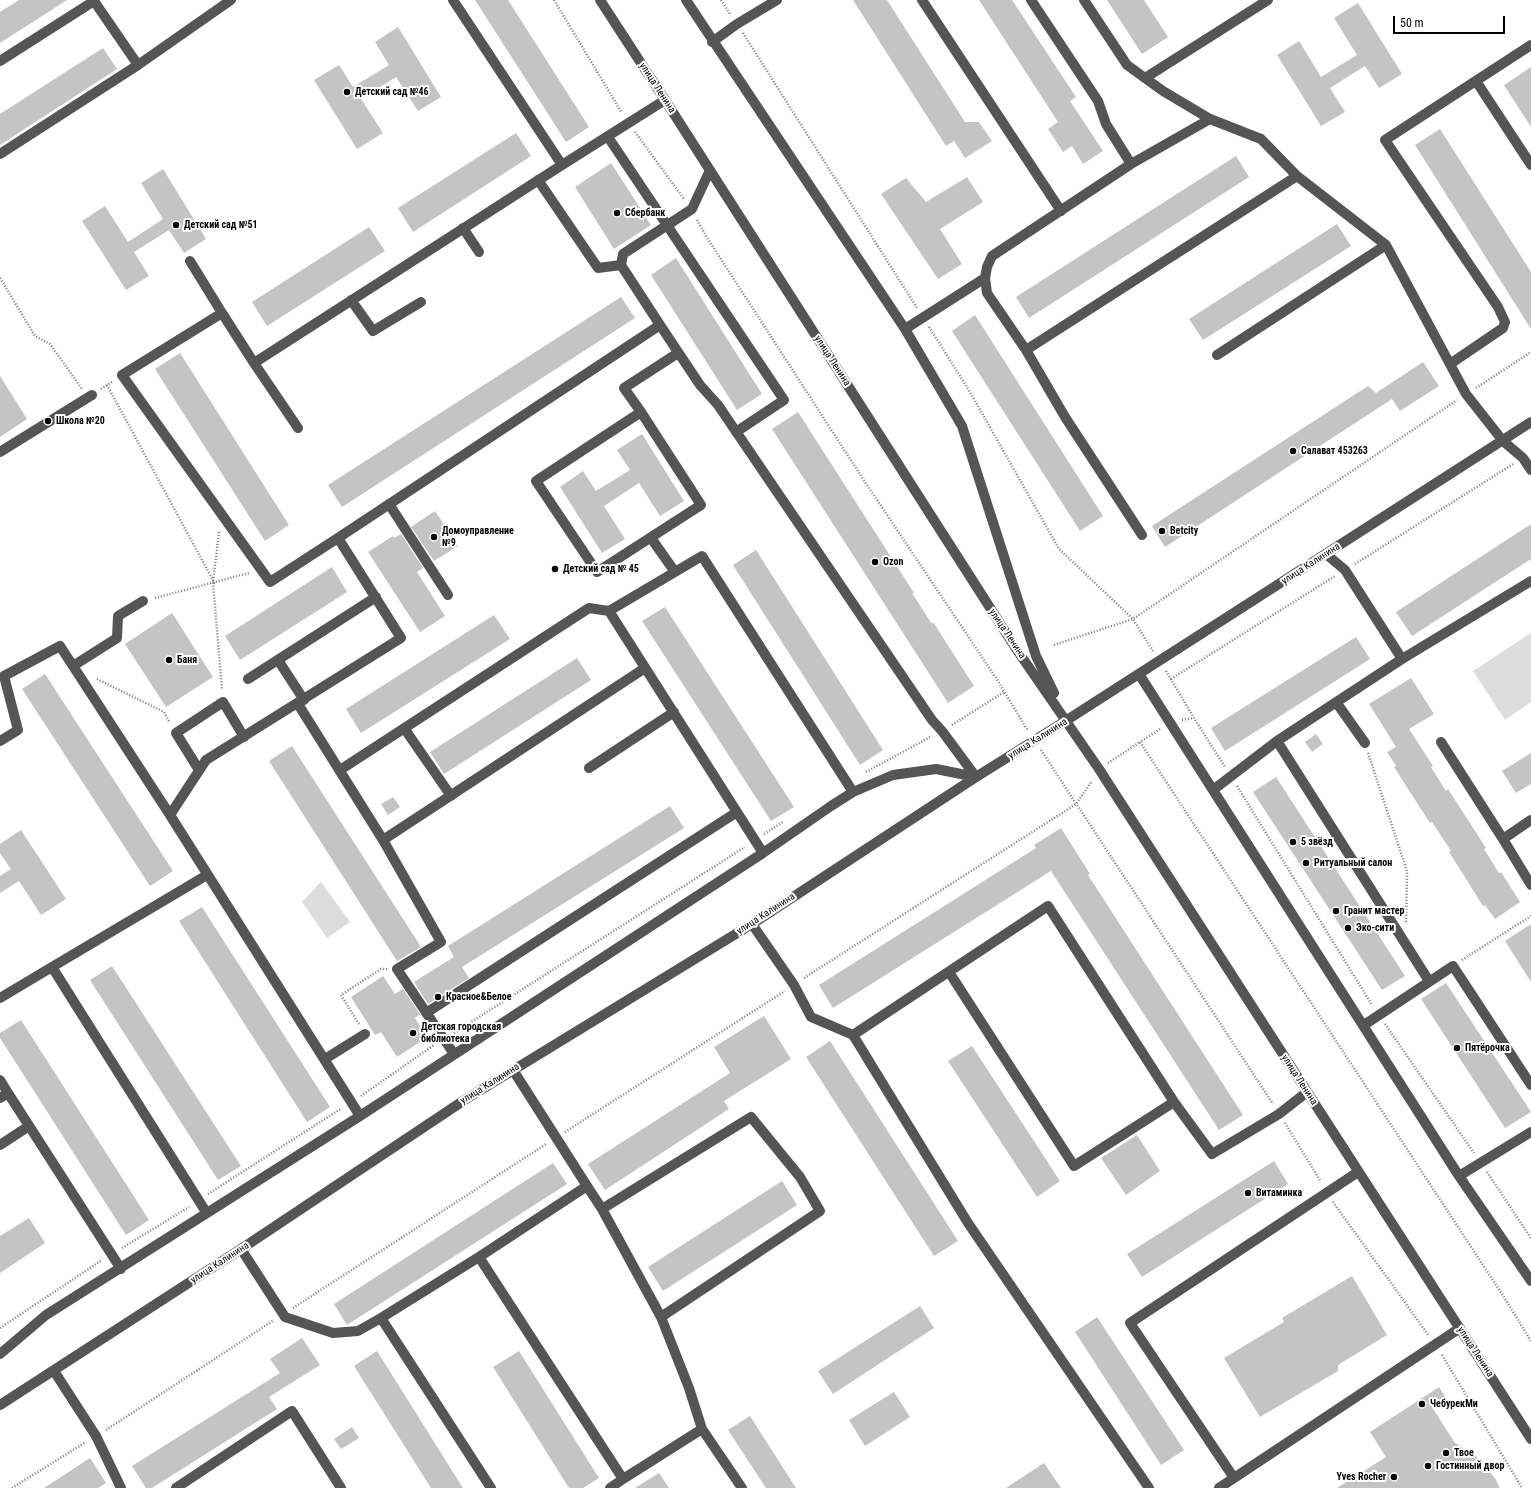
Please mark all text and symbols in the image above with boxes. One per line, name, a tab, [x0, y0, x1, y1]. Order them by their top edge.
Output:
scale bar	[1395, 8, 1507, 34]
text: 50 m	[1400, 16, 1424, 30]
street label: улица Ленина	[636, 61, 678, 115]
place label: Детский сад №46	[355, 86, 429, 98]
marker: Детский сад №46	[342, 87, 352, 97]
place label: Сбербанк	[625, 207, 665, 219]
marker: Сбербанк	[612, 208, 622, 218]
place label: Детский сад №51	[184, 219, 258, 231]
marker: Детский сад №51	[171, 220, 181, 230]
street label: улица Ленина	[811, 334, 853, 388]
place label: Школа №20	[56, 415, 105, 427]
marker: Школа №20	[43, 416, 53, 426]
place label: Салават 453263	[1301, 445, 1368, 457]
marker: Салават 453263	[1288, 446, 1298, 456]
place label: Домоуправление №9	[442, 525, 514, 548]
place label: Betcity	[1170, 525, 1198, 537]
marker: Betcity	[1157, 526, 1167, 536]
marker: Домоуправление №9	[429, 532, 439, 542]
street label: улица Калинина	[1280, 541, 1342, 587]
place label: Ozon	[883, 556, 903, 568]
marker: Ozon	[870, 557, 880, 567]
place label: Детский сад № 45	[563, 563, 639, 575]
marker: Детский сад № 45	[550, 564, 560, 574]
street label: улица Ленина	[986, 607, 1028, 661]
place label: Баня	[177, 654, 197, 666]
marker: Баня	[164, 655, 174, 665]
street label: улица Калинина	[1006, 716, 1070, 762]
place label: 5 звёзд	[1301, 836, 1333, 848]
marker: 5 звёзд	[1288, 837, 1298, 847]
place label: Ритуальный салон	[1314, 857, 1392, 869]
marker: Ритуальный салон	[1301, 858, 1311, 868]
street label: улица Калинина	[735, 891, 797, 937]
place label: Гранит мастер	[1344, 905, 1404, 917]
marker: Гранит мастер	[1331, 906, 1341, 916]
place label: Эко-сити	[1356, 922, 1394, 934]
marker: Эко-сити	[1343, 923, 1353, 933]
place label: Красное&Белое	[446, 991, 511, 1003]
marker: Красное&Белое	[433, 992, 443, 1002]
place label: Детская городская библиотека	[421, 1021, 501, 1044]
marker: Детская городская библиотека	[408, 1028, 418, 1038]
place label: Пятёрочка	[1465, 1042, 1510, 1054]
marker: Пятёрочка	[1452, 1043, 1462, 1053]
street label: улица Ленина	[1278, 1053, 1320, 1107]
street label: улица Калинина	[458, 1061, 522, 1107]
place label: Витаминка	[1256, 1187, 1302, 1199]
marker: Витаминка	[1243, 1188, 1253, 1198]
street label: улица Калинина	[189, 1240, 251, 1286]
street label: улица Ленина	[1454, 1325, 1496, 1379]
place label: ЧебурекМи	[1430, 1398, 1478, 1410]
marker: ЧебурекМи	[1417, 1399, 1427, 1409]
place label: Твое	[1454, 1447, 1474, 1459]
marker: Твое	[1441, 1448, 1451, 1458]
place label: Гостинный двор	[1436, 1460, 1504, 1472]
marker: Гостинный двор	[1423, 1461, 1433, 1471]
place label: Yves Rocher	[1336, 1471, 1386, 1483]
marker: Yves Rocher	[1389, 1472, 1399, 1482]

